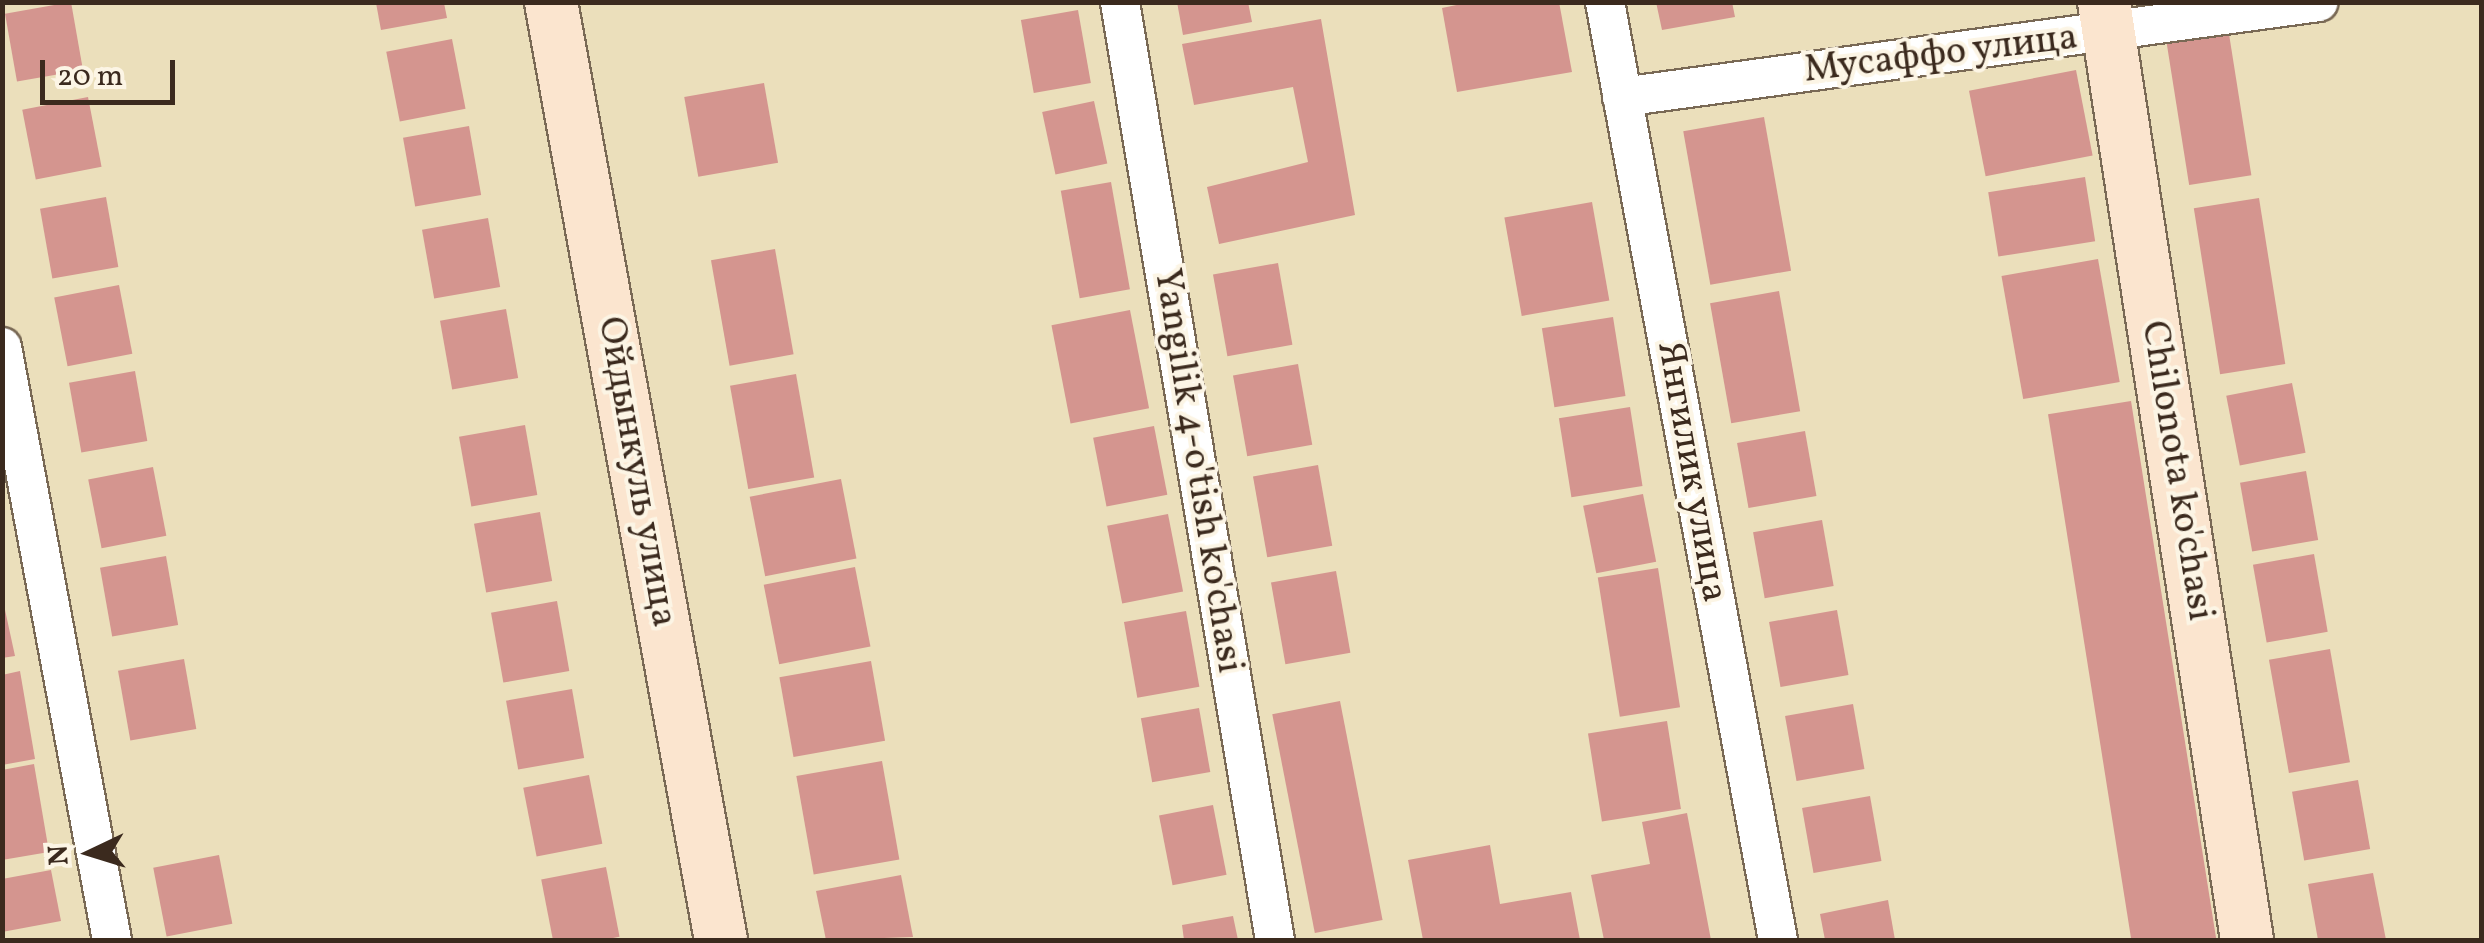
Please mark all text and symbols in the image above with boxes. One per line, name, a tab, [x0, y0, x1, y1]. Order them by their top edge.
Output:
street label: Мусаффо улица	[1801, 16, 2081, 94]
scale bar	[45, 40, 180, 102]
text: 20 m	[57, 56, 123, 98]
street label: Yangilik 4-o'tish ko'chasi	[1142, 265, 1252, 677]
street label: Ойдынкуль улица	[586, 313, 686, 631]
street label: Chilonota ko'chasi	[2130, 318, 2222, 624]
street label: Янгилик улица	[1646, 338, 1736, 606]
north arrow	[40, 803, 140, 903]
text: N	[39, 844, 80, 867]

